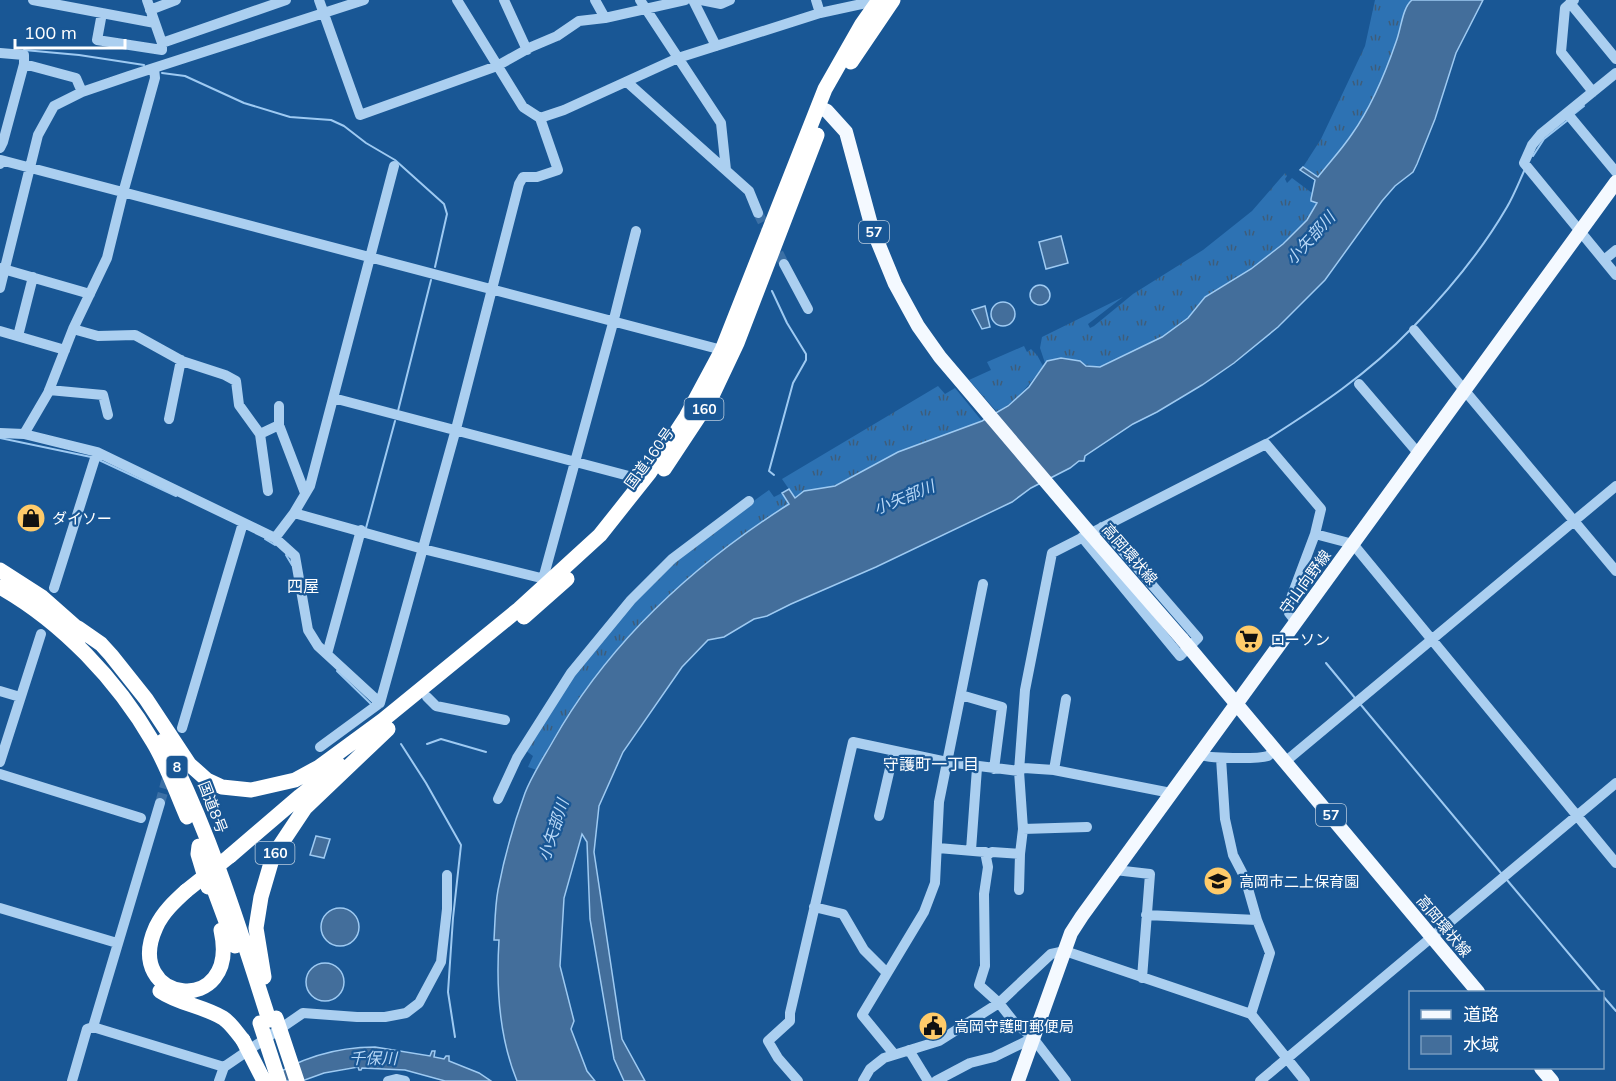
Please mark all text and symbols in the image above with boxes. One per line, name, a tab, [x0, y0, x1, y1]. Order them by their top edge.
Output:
scale bar	[15, 12, 124, 50]
text: 100 m	[24, 21, 77, 44]
water label: 小矢部川	[1281, 206, 1340, 268]
road number: 57	[859, 221, 889, 243]
road number: 160	[684, 398, 724, 420]
street label: 国道160号	[620, 423, 678, 493]
water label: 小矢部川	[871, 475, 939, 518]
shop icon: ダイソー	[15, 502, 47, 534]
place label: ダイソー	[52, 509, 112, 528]
street label: 高岡環状線	[1098, 519, 1162, 589]
street label: 守山向野線	[1275, 546, 1335, 618]
district label: 四屋	[287, 576, 319, 596]
supermarket icon: ローソン	[1233, 623, 1265, 655]
place label: ローソン	[1270, 630, 1330, 649]
district label: 守護町一丁目	[883, 754, 979, 774]
road number: 8	[166, 756, 188, 778]
street label: 国道8号	[194, 778, 232, 836]
water label: 小矢部川	[534, 795, 573, 864]
road number: 57	[1316, 804, 1346, 826]
road number: 160	[256, 842, 294, 864]
school or university icon: 高岡市二上保育園	[1202, 865, 1234, 897]
place label: 高岡市二上保育園	[1239, 872, 1359, 891]
street label: 高岡環状線	[1413, 891, 1475, 961]
legend	[1409, 991, 1604, 1069]
text: 道路	[1463, 1003, 1499, 1026]
public building icon: 高岡守護町郵便局	[917, 1010, 949, 1042]
place label: 高岡守護町郵便局	[954, 1017, 1074, 1036]
text: 水域	[1463, 1033, 1499, 1056]
water label: 千保川	[349, 1048, 399, 1068]

